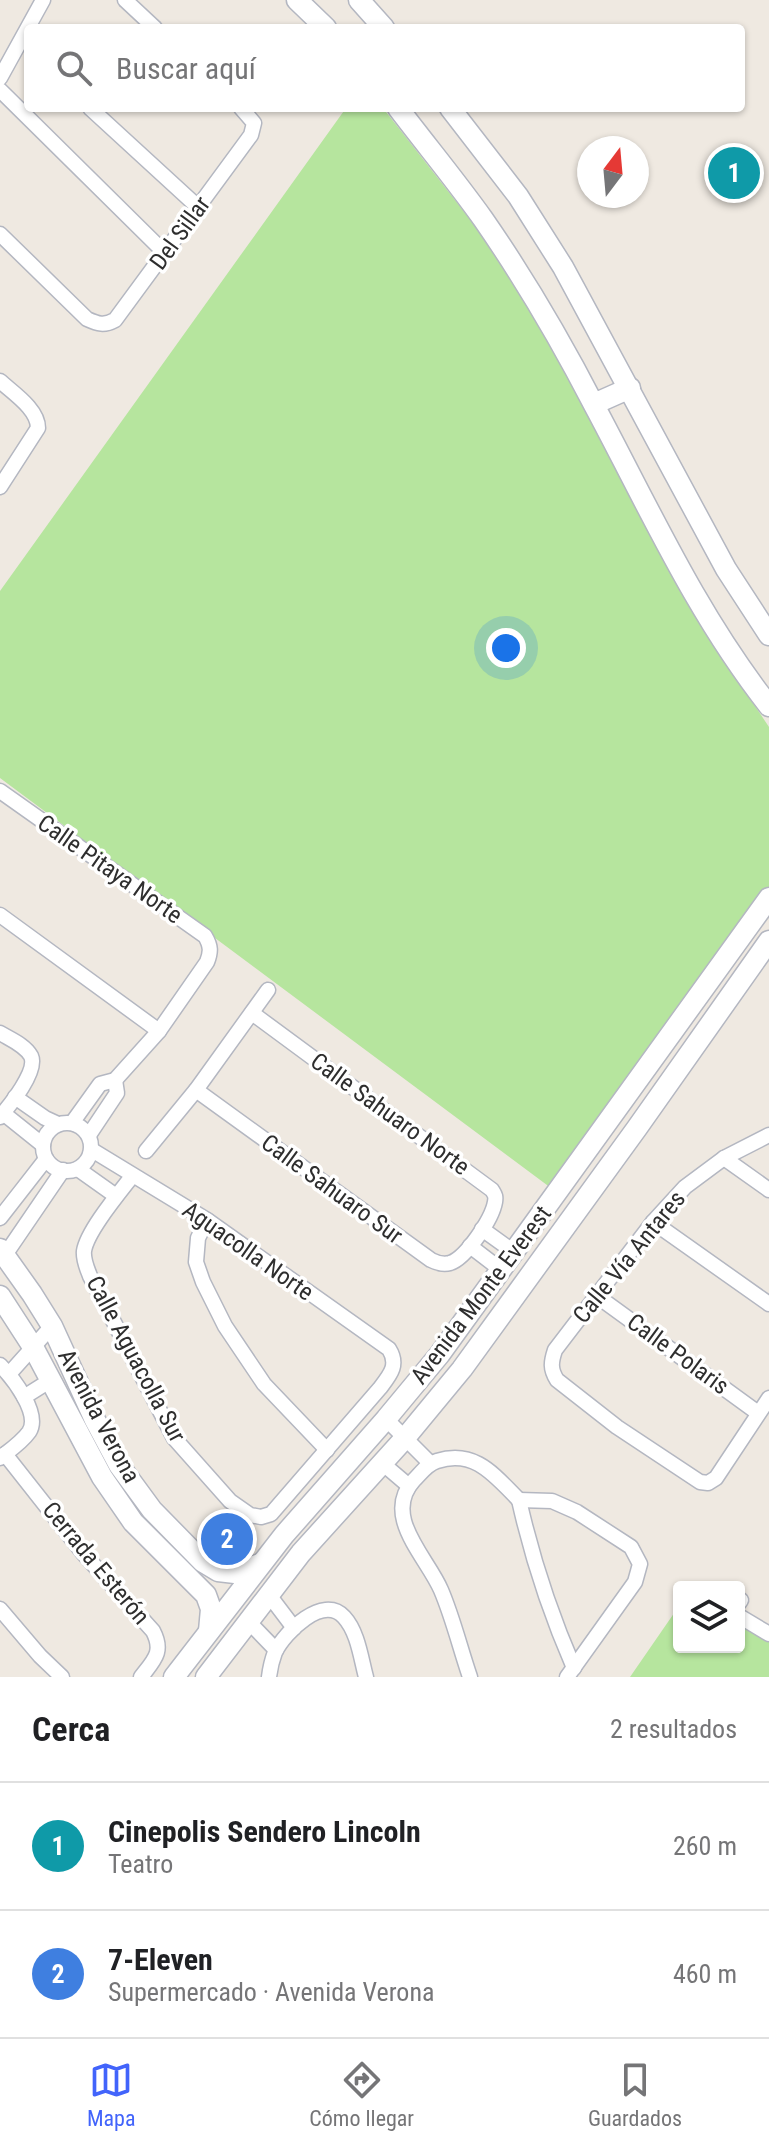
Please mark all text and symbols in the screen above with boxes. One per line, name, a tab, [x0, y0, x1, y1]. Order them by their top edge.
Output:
search box	[24, 24, 745, 112]
icon: search	[52, 46, 96, 90]
text: Buscar aquí	[116, 51, 256, 86]
north arrow	[577, 136, 649, 208]
pin: 1	[708, 143, 760, 203]
street label: Del Sillar	[144, 191, 216, 275]
your location	[486, 628, 526, 668]
street label: Calle Pitaya Norte	[32, 809, 188, 929]
street label: Calle Sahuaro Norte	[305, 1047, 475, 1181]
street label: Calle Sahuaro Sur	[256, 1128, 408, 1250]
street label: Calle Vía Antares	[567, 1185, 691, 1329]
street label: Aguacolla Norte	[177, 1196, 319, 1306]
street label: Avenida Monte Everest	[405, 1200, 557, 1390]
street label: Calle Aguacolla Sur	[80, 1271, 192, 1447]
street label: Calle Polaris	[622, 1308, 734, 1400]
street label: Avenida Verona	[52, 1344, 146, 1488]
street label: Cerrada Esterón	[37, 1496, 155, 1630]
pin: 2	[201, 1509, 253, 1569]
map controls	[673, 1581, 745, 1653]
button: layers	[673, 1581, 745, 1653]
text: Cerca	[32, 1709, 110, 1749]
text: 2 resultados	[610, 1714, 737, 1744]
text: Cinepolis Sendero Lincoln	[108, 1814, 421, 1849]
text: 1	[51, 1831, 65, 1861]
text: 260 m	[673, 1831, 737, 1861]
text: Teatro	[108, 1849, 173, 1879]
text: 7-Eleven	[108, 1942, 213, 1977]
text: 2	[51, 1959, 65, 1989]
text: 460 m	[673, 1959, 737, 1989]
text: Supermercado · Avenida Verona	[108, 1977, 434, 2007]
tab: Mapa	[87, 2058, 135, 2131]
tab: Cómo llegar	[309, 2058, 414, 2131]
tab: Guardados	[588, 2058, 682, 2131]

